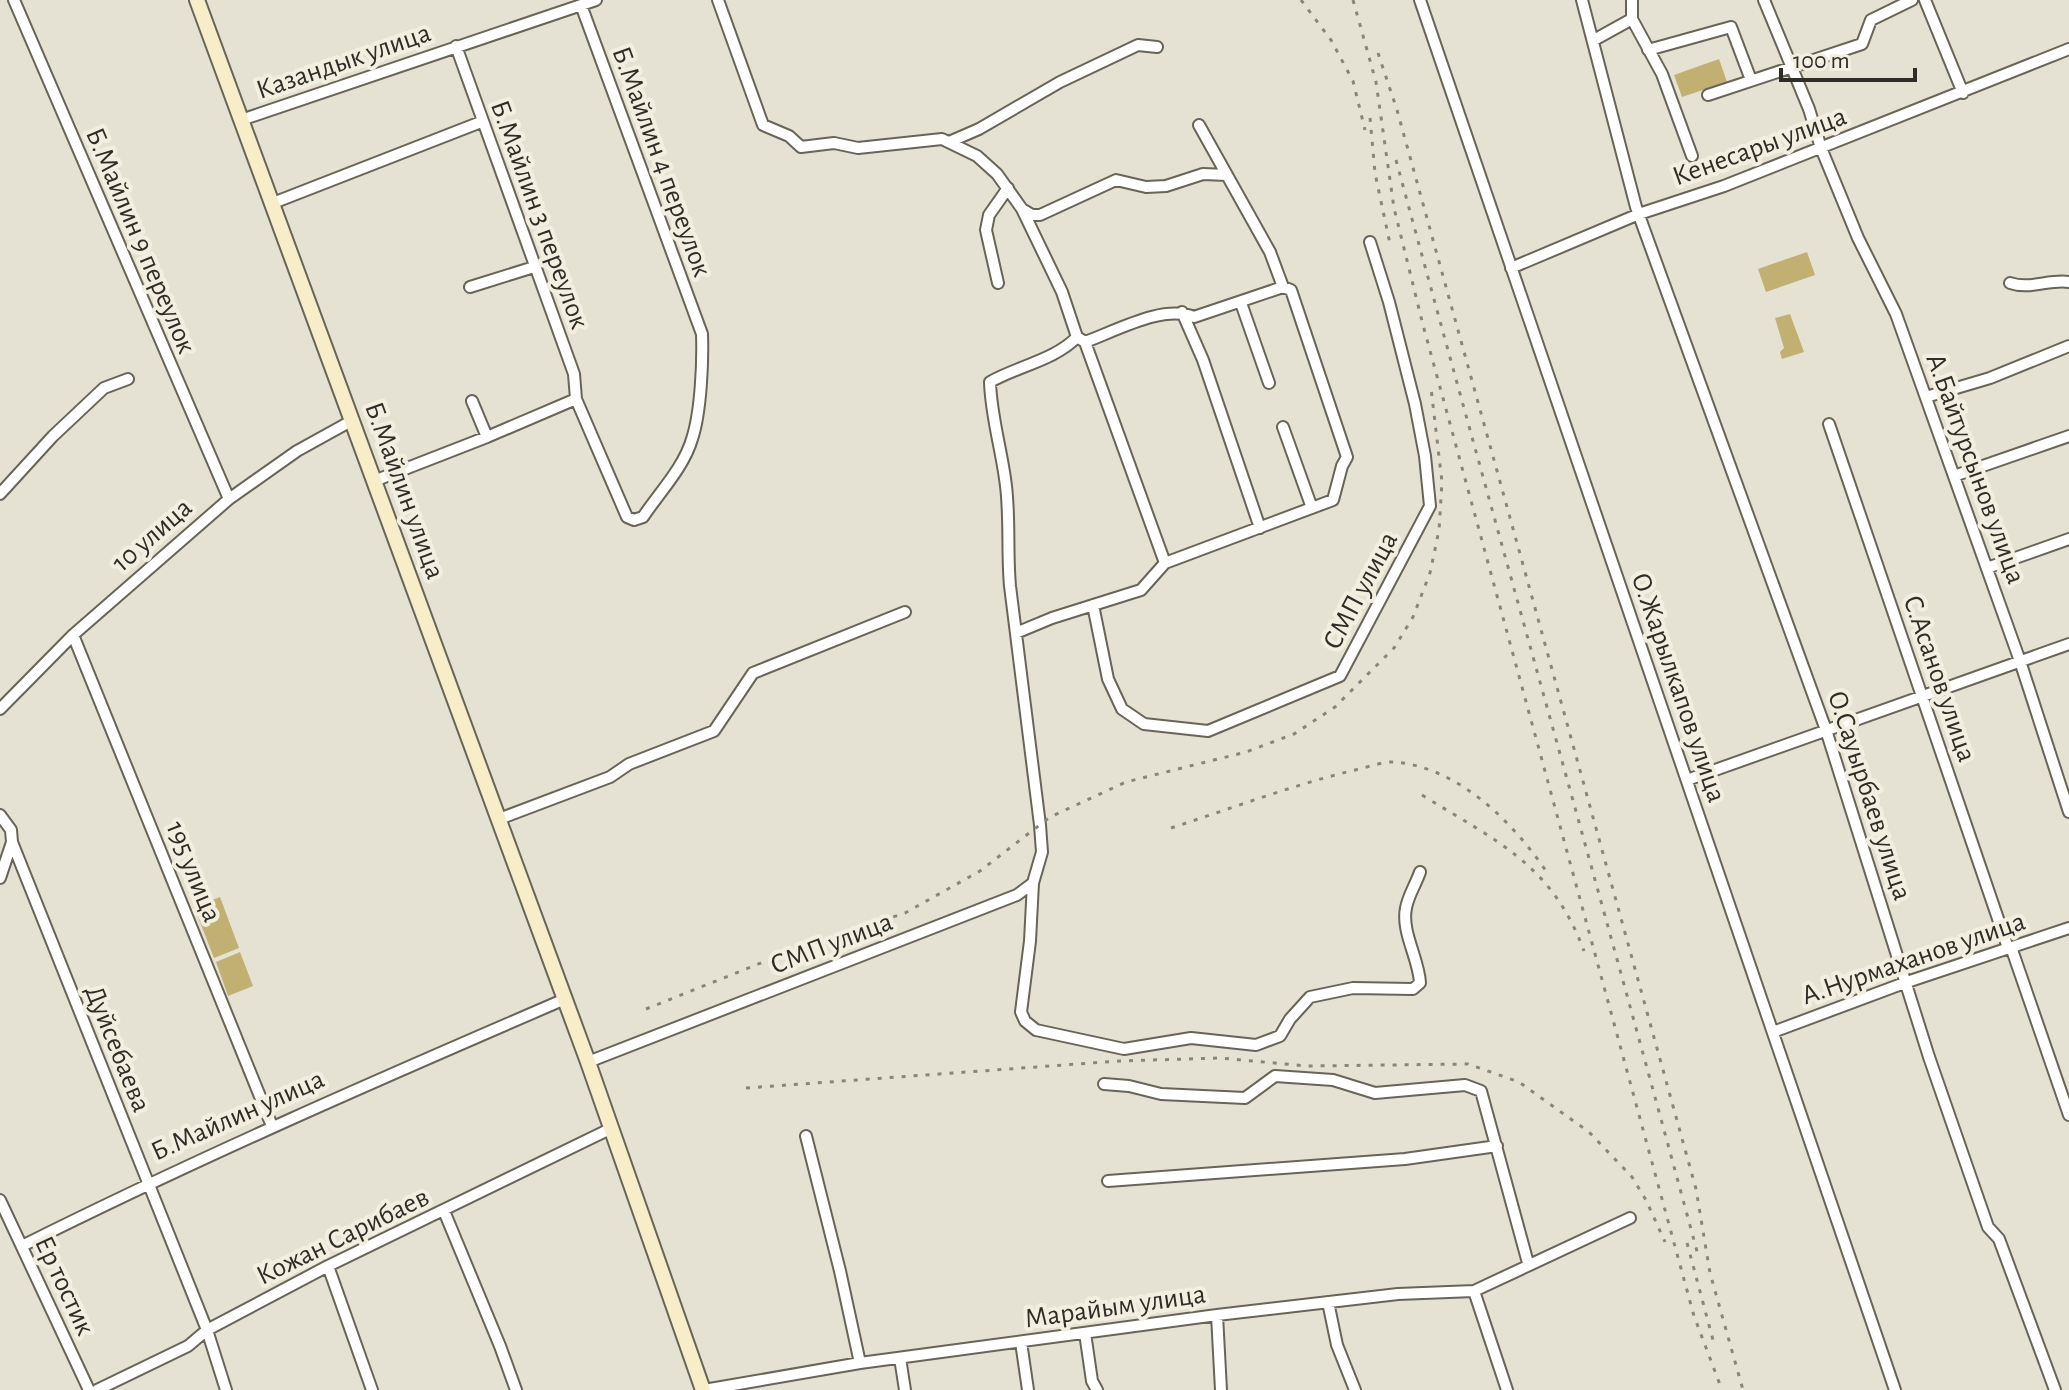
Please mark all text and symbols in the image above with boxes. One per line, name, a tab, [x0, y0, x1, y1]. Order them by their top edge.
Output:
street label: Казандык улица	[253, 19, 435, 105]
scale bar	[1781, 32, 1915, 82]
street label: Б.Майлин 4 переулок	[606, 43, 716, 281]
text: 100 m	[1793, 49, 1850, 73]
street label: Б.Майлин 3 переулок	[485, 97, 593, 333]
street label: Кенесары улица	[1669, 102, 1850, 191]
street label: Б.Майлин 9 переулок	[80, 124, 200, 358]
street label: А.Байтурсынов улица	[1920, 350, 2030, 588]
street label: Б.Майлин улица	[359, 398, 449, 583]
street label: 10 улица	[107, 493, 198, 577]
street label: СМП улица	[1318, 527, 1403, 654]
street label: О.Жарылкапов улица	[1626, 569, 1731, 806]
street label: С.Асанов улица	[1898, 592, 1981, 766]
street label: О.Сауырбаев улица	[1822, 687, 1916, 904]
street label: 195 улица	[160, 817, 226, 926]
street label: А.Нурмаханов улица	[1798, 907, 2029, 1010]
street label: СМП улица	[767, 908, 897, 980]
street label: Дуйсебаева	[79, 981, 155, 1116]
street label: Б.Майлин улица	[147, 1065, 329, 1166]
street label: Кожан Сарибаев	[252, 1183, 433, 1291]
street label: Ер тостик	[29, 1232, 99, 1340]
street label: Марайым улица	[1023, 1280, 1208, 1334]

